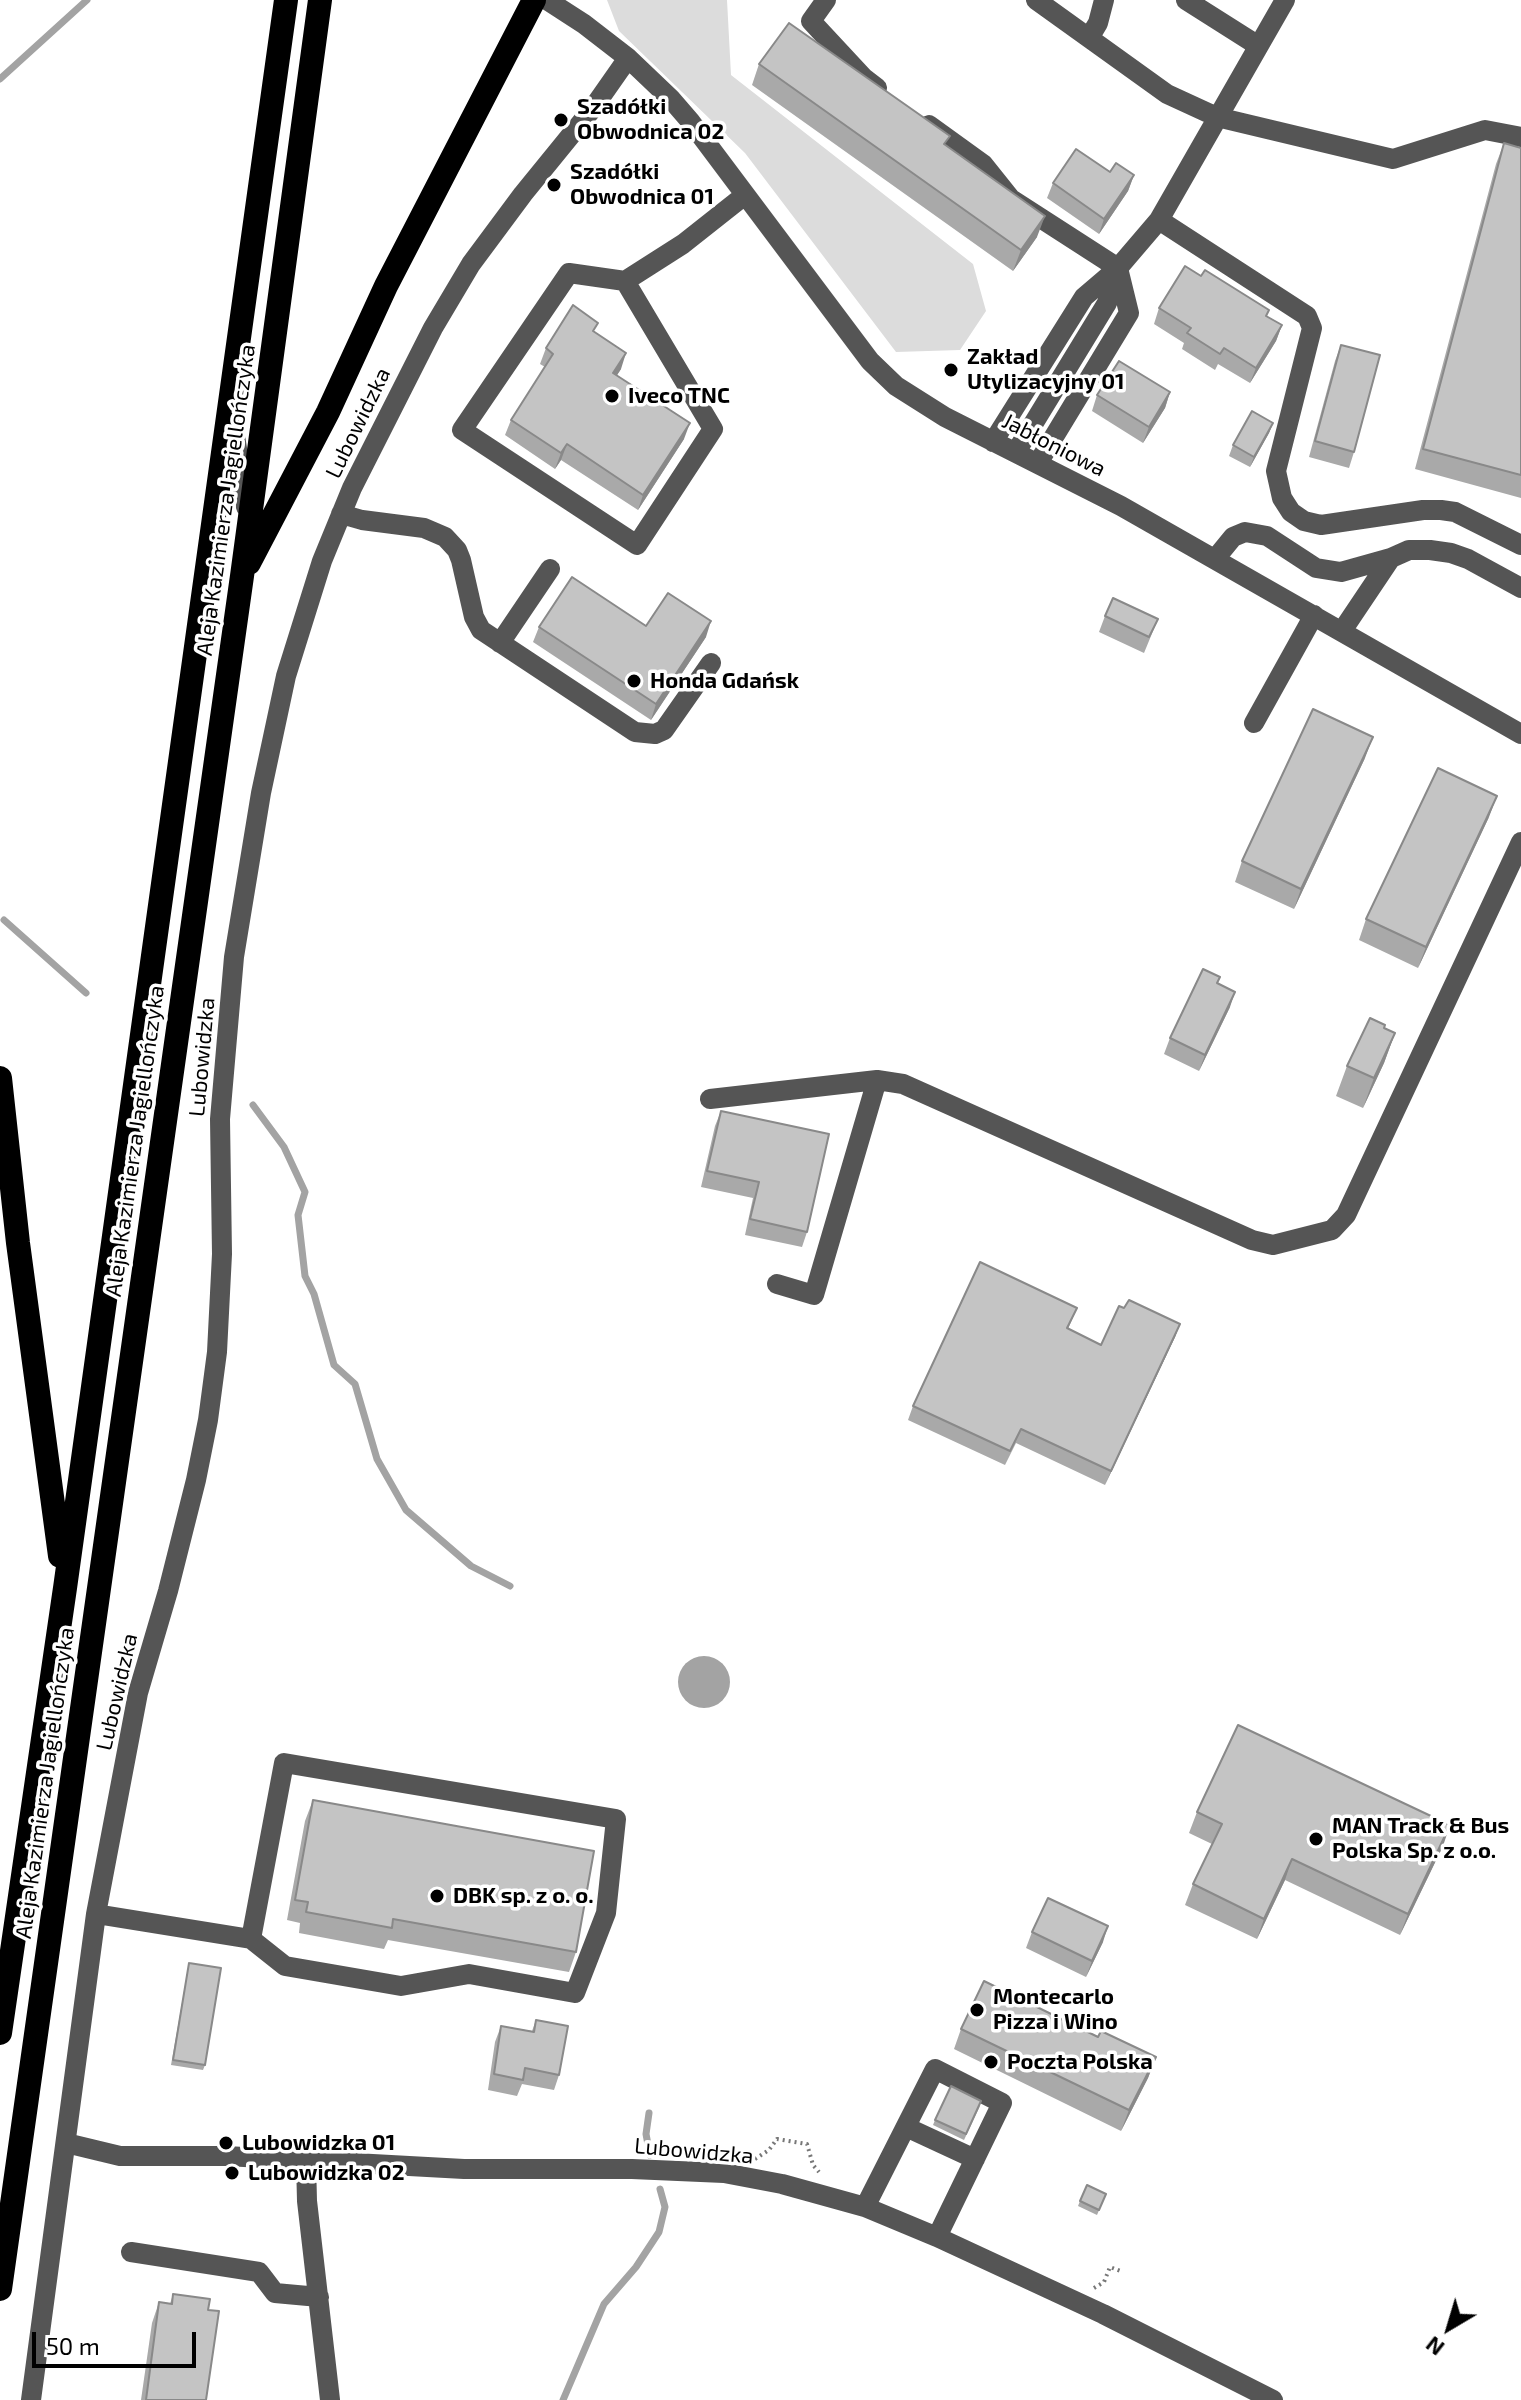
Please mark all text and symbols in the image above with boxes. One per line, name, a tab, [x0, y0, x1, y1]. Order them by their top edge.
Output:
place label: Szadółki Obwodnica 02	[577, 94, 724, 146]
marker: Szadółki Obwodnica 02	[552, 111, 570, 129]
place label: Szadółki Obwodnica 01	[570, 159, 714, 210]
marker: Szadółki Obwodnica 01	[545, 176, 563, 194]
street label: Aleja Kazimierza Jagiellończyka	[191, 343, 261, 657]
place label: Zakład Utylizacyjny 01	[967, 344, 1125, 396]
marker: Zakład Utylizacyjny 01	[942, 361, 960, 379]
street label: Lubowidzka	[320, 364, 396, 482]
place label: Iveco TNC	[628, 383, 730, 409]
marker: Iveco TNC	[603, 387, 621, 405]
street label: Jabłoniowa	[998, 408, 1110, 482]
place label: Honda Gdańsk	[650, 668, 799, 694]
marker: Honda Gdańsk	[625, 672, 643, 690]
street label: Aleja Kazimierza Jagiellończyka	[100, 984, 170, 1298]
street label: Lubowidzka	[184, 996, 220, 1118]
street label: Aleja Kazimierza Jagiellończyka	[10, 1626, 80, 1940]
street label: Lubowidzka	[91, 1631, 143, 1753]
place label: MAN Track & Bus Polska Sp. z o.o.	[1332, 1813, 1509, 1864]
marker: MAN Track & Bus Polska Sp. z o.o.	[1307, 1830, 1325, 1848]
place label: DBK sp. z o. o.	[453, 1883, 594, 1909]
marker: DBK sp. z o. o.	[428, 1887, 446, 1905]
place label: Montecarlo Pizza i Wino	[993, 1984, 1118, 2036]
marker: Montecarlo Pizza i Wino	[968, 2001, 986, 2019]
place label: Poczta Polska	[1007, 2049, 1153, 2075]
marker: Poczta Polska	[982, 2053, 1000, 2071]
place label: Lubowidzka 01	[242, 2130, 395, 2156]
street label: Lubowidzka	[633, 2133, 755, 2169]
marker: Lubowidzka 01	[217, 2134, 235, 2152]
place label: Lubowidzka 02	[248, 2160, 405, 2186]
marker: Lubowidzka 02	[223, 2164, 241, 2182]
north arrow	[1409, 2288, 1489, 2368]
scale bar	[36, 2316, 200, 2366]
text: 50 m	[46, 2331, 100, 2360]
text: N	[1420, 2332, 1448, 2362]

